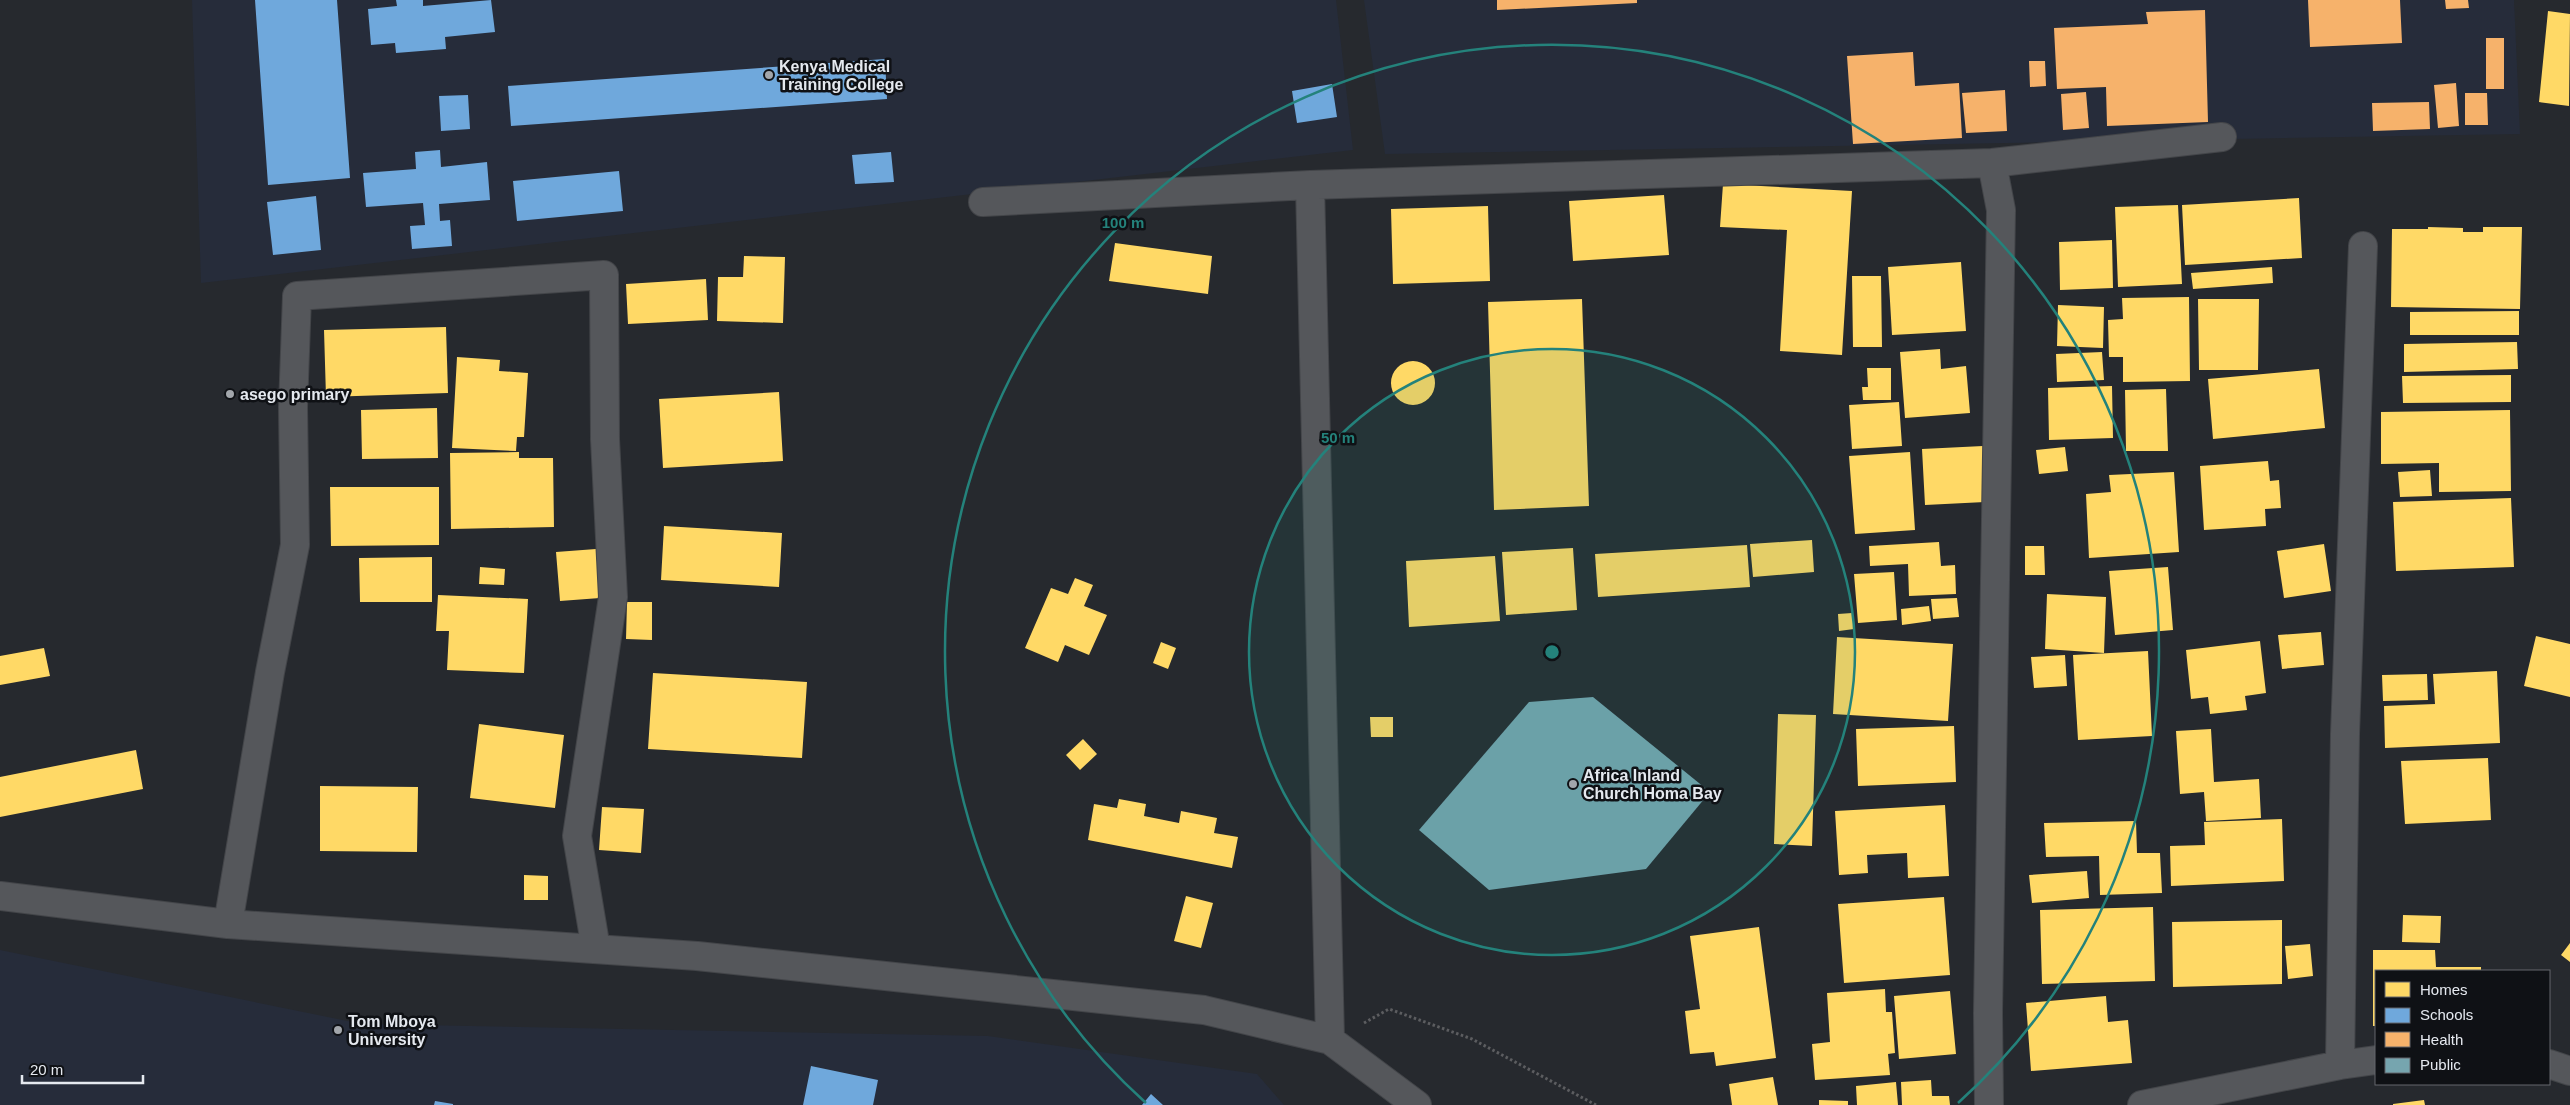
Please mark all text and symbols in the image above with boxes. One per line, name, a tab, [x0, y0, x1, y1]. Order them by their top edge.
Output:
place label: Kenya Medical Training College	[779, 58, 904, 93]
marker: Kenya Medical Training College	[763, 69, 775, 81]
text: 100 m	[1102, 214, 1144, 231]
place label: asego primary	[240, 386, 349, 403]
marker: asego primary	[224, 388, 236, 400]
text: 50 m	[1321, 429, 1355, 446]
centre of rings	[1543, 643, 1561, 661]
place label: Africa Inland Church Homa Bay	[1583, 767, 1722, 802]
marker: Africa Inland Church Homa Bay	[1567, 778, 1579, 790]
legend	[2375, 970, 2550, 1085]
text: Homes	[2420, 981, 2468, 998]
text: Schools	[2420, 1006, 2473, 1023]
place label: Tom Mboya University	[348, 1013, 436, 1048]
marker: Tom Mboya University	[332, 1024, 344, 1036]
text: Health	[2420, 1031, 2463, 1048]
scale bar	[22, 1052, 144, 1084]
text: Public	[2420, 1056, 2461, 1073]
text: 20 m	[30, 1061, 63, 1078]

